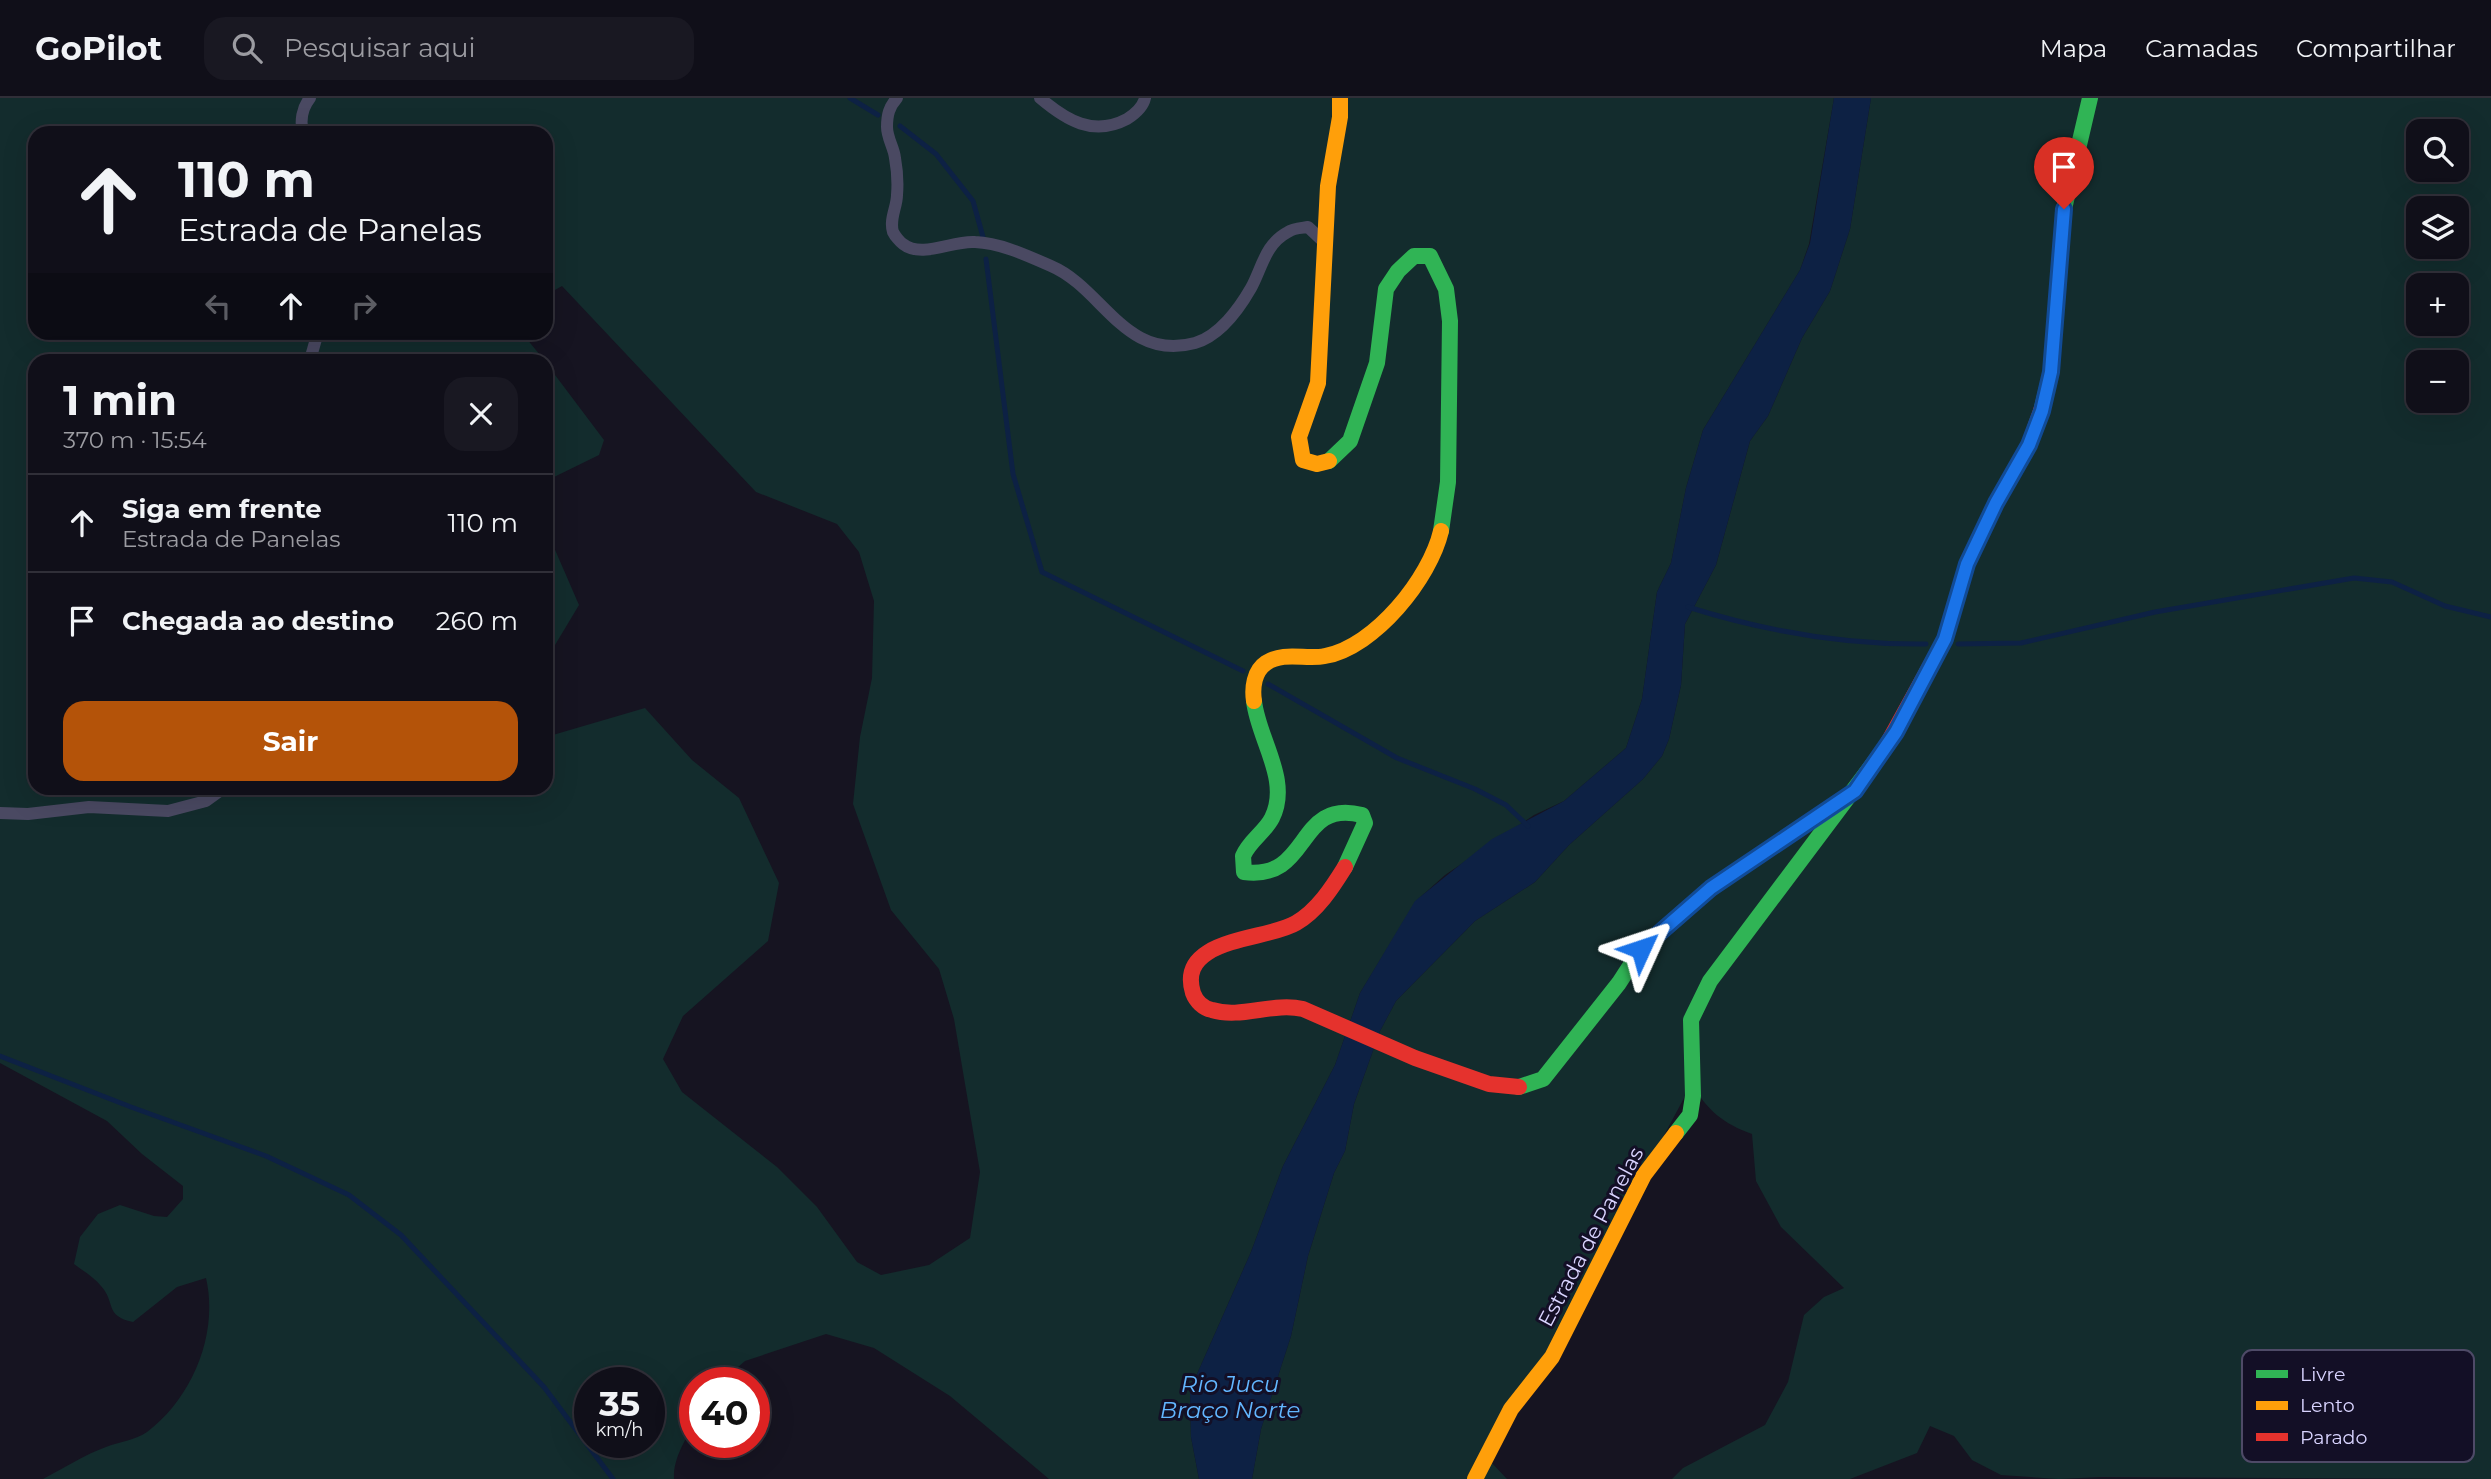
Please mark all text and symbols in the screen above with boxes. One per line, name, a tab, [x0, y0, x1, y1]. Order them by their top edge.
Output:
search box	[204, 17, 694, 80]
text: GoPilot	[35, 28, 162, 68]
icon: search	[228, 29, 266, 67]
text: Pesquisar aqui	[284, 32, 476, 64]
text: Mapa	[2040, 34, 2107, 63]
text: Camadas	[2145, 34, 2258, 63]
text: Compartilhar	[2296, 34, 2456, 63]
map controls	[2406, 119, 2469, 413]
button: search	[2406, 119, 2469, 182]
pin	[2034, 137, 2094, 209]
icon: arrive	[2045, 148, 2083, 186]
text: 110 m	[178, 150, 315, 209]
icon: ahead	[63, 154, 154, 245]
button: layers	[2406, 196, 2469, 259]
text: Estrada de Panelas	[178, 210, 482, 249]
button: +	[2406, 273, 2469, 336]
icon: left	[199, 287, 237, 325]
icon: ahead	[272, 287, 310, 325]
icon: right	[345, 287, 383, 325]
button: −	[2406, 350, 2469, 413]
text: 1 min	[63, 374, 177, 426]
button: close	[444, 377, 518, 451]
text: 370 m · 15:54	[63, 426, 207, 454]
text: Siga em frente	[122, 493, 322, 525]
icon: ahead	[63, 504, 101, 542]
text: 110 m	[448, 507, 518, 539]
text: Estrada de Panelas	[122, 525, 341, 553]
icon: arrive	[63, 602, 101, 640]
text: Chegada ao destino	[122, 605, 394, 637]
text: 260 m	[436, 605, 518, 637]
button: Sair	[63, 701, 518, 781]
position arrow	[1604, 912, 1678, 986]
street label: Estrada de Panelas	[1533, 1143, 1648, 1331]
legend	[2242, 1350, 2474, 1462]
text: Livre	[2300, 1363, 2345, 1386]
speed limit sign: 40	[679, 1367, 770, 1458]
water label: Rio Jucu Braço Norte	[1160, 1370, 1300, 1424]
text: 35	[599, 1382, 640, 1425]
text: Lento	[2300, 1394, 2355, 1417]
text: km/h	[595, 1419, 644, 1441]
text: Parado	[2300, 1426, 2368, 1449]

